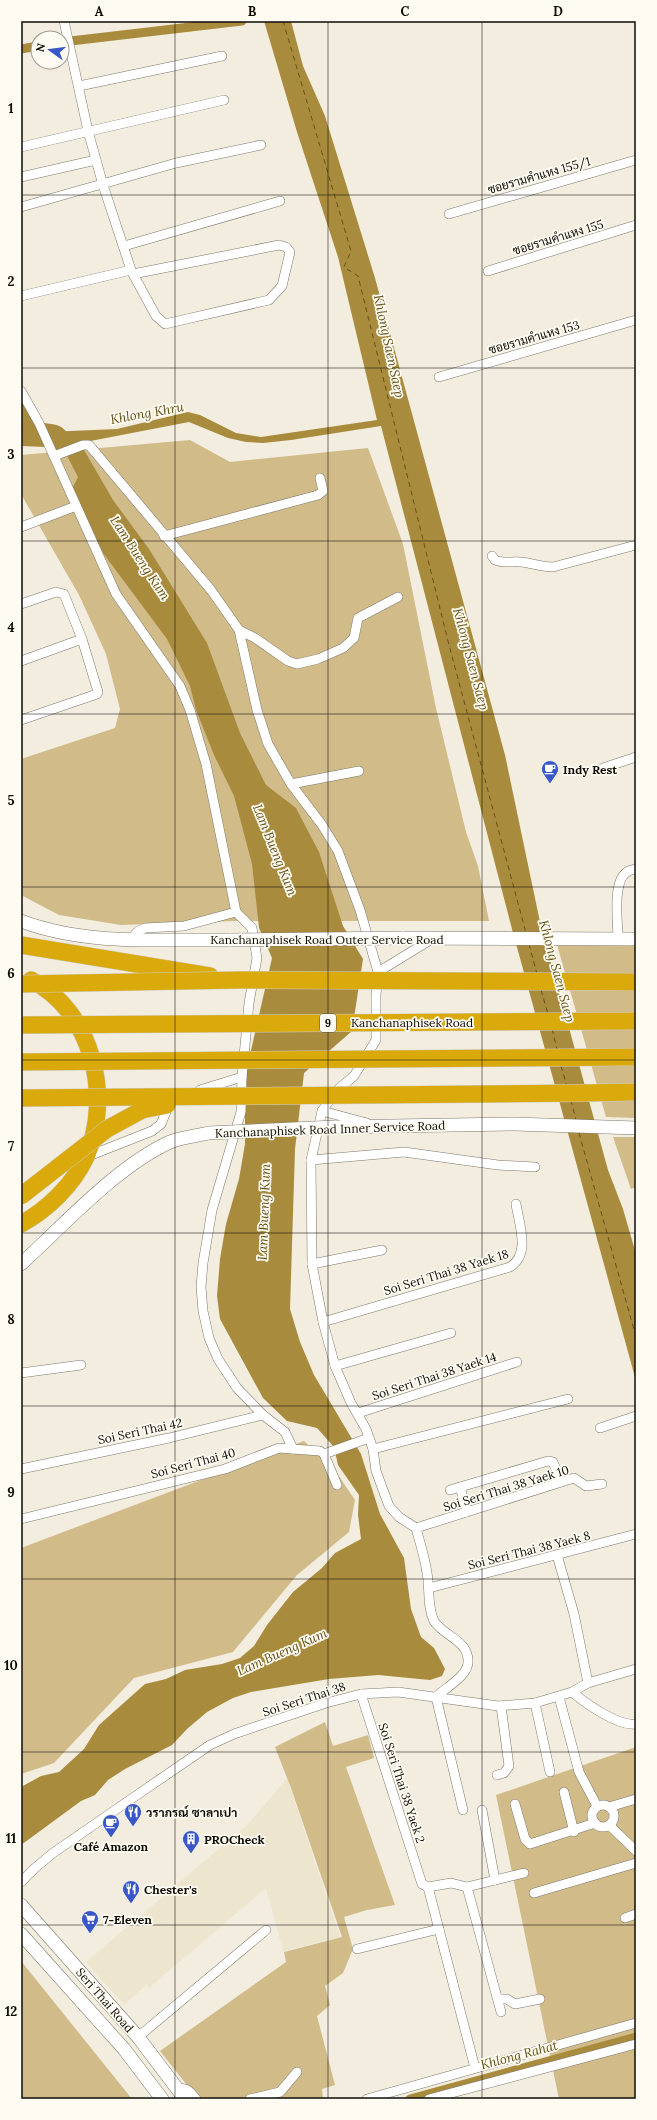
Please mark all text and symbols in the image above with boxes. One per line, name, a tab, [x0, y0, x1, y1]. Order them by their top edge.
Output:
text: A	[95, 3, 104, 20]
text: B	[248, 3, 257, 20]
text: C	[401, 3, 410, 20]
text: D	[553, 3, 563, 20]
north arrow	[30, 30, 70, 70]
text: N	[32, 41, 48, 53]
text: 1	[8, 100, 14, 117]
street label: ซอยรามคำแหง 155/1	[486, 153, 592, 198]
street label: ซอยรามคำแหง 155	[511, 216, 605, 258]
text: 2	[8, 273, 15, 290]
water label: Khlong Saen Saep	[370, 293, 408, 399]
street label: ซอยรามคำแหง 153	[487, 317, 582, 357]
water label: Khlong Khru	[109, 398, 185, 428]
text: 3	[7, 446, 15, 463]
water label: Lam Bueng Kum	[107, 513, 174, 604]
water label: Khlong Saen Saep	[449, 606, 493, 712]
text: 4	[7, 619, 15, 636]
cafe icon: Indy Rest	[540, 759, 560, 784]
place label: Indy Rest	[563, 762, 618, 777]
text: 5	[7, 792, 15, 809]
water label: Lam Bueng Kum	[249, 802, 301, 899]
water label: Khlong Saen Saep	[535, 918, 579, 1024]
street label: Kanchanaphisek Road Outer Service Road	[210, 932, 444, 947]
text: 6	[7, 965, 15, 982]
road number: 9	[320, 1014, 336, 1032]
street label: Kanchanaphisek Road	[351, 1015, 473, 1030]
street label: Kanchanaphisek Road Inner Service Road	[215, 1117, 445, 1141]
text: 7	[8, 1138, 14, 1155]
water label: Lam Bueng Kum	[254, 1163, 274, 1261]
street label: Soi Seri Thai 38 Yaek 18	[382, 1246, 511, 1298]
text: 8	[7, 1311, 15, 1328]
street label: Soi Seri Thai 38 Yaek 14	[370, 1349, 498, 1403]
street label: Soi Seri Thai 42	[96, 1415, 184, 1447]
street label: Soi Seri Thai 40	[149, 1445, 237, 1481]
street label: Soi Seri Thai 38 Yaek 10	[441, 1462, 571, 1514]
text: 9	[7, 1484, 15, 1501]
street label: Soi Seri Thai 38 Yaek 8	[466, 1527, 592, 1572]
water label: Lam Bueng Kum	[234, 1624, 330, 1679]
text: 10	[4, 1657, 18, 1674]
street label: Soi Seri Thai 38	[261, 1678, 348, 1719]
street label: Soi Seri Thai 38 Yaek 2	[376, 1721, 428, 1845]
restaurant icon: วราภรณ์ ซาลาเปา	[123, 1802, 143, 1827]
place label: วราภรณ์ ซาลาเปา	[146, 1805, 237, 1820]
cafe icon: Café Amazon	[101, 1813, 121, 1838]
building icon: PROCheck	[181, 1829, 201, 1854]
text: 11	[6, 1830, 16, 1847]
place label: PROCheck	[204, 1832, 265, 1847]
place label: Café Amazon	[74, 1839, 149, 1854]
restaurant icon: Chester's	[121, 1879, 141, 1904]
place label: Chester's	[144, 1882, 197, 1897]
supermarket icon: 7-Eleven	[80, 1909, 100, 1934]
place label: 7-Eleven	[103, 1912, 152, 1927]
street label: Seri Thai Road	[73, 1965, 137, 2035]
text: 12	[5, 2003, 17, 2020]
water label: Khlong Rahat	[479, 2036, 560, 2073]

